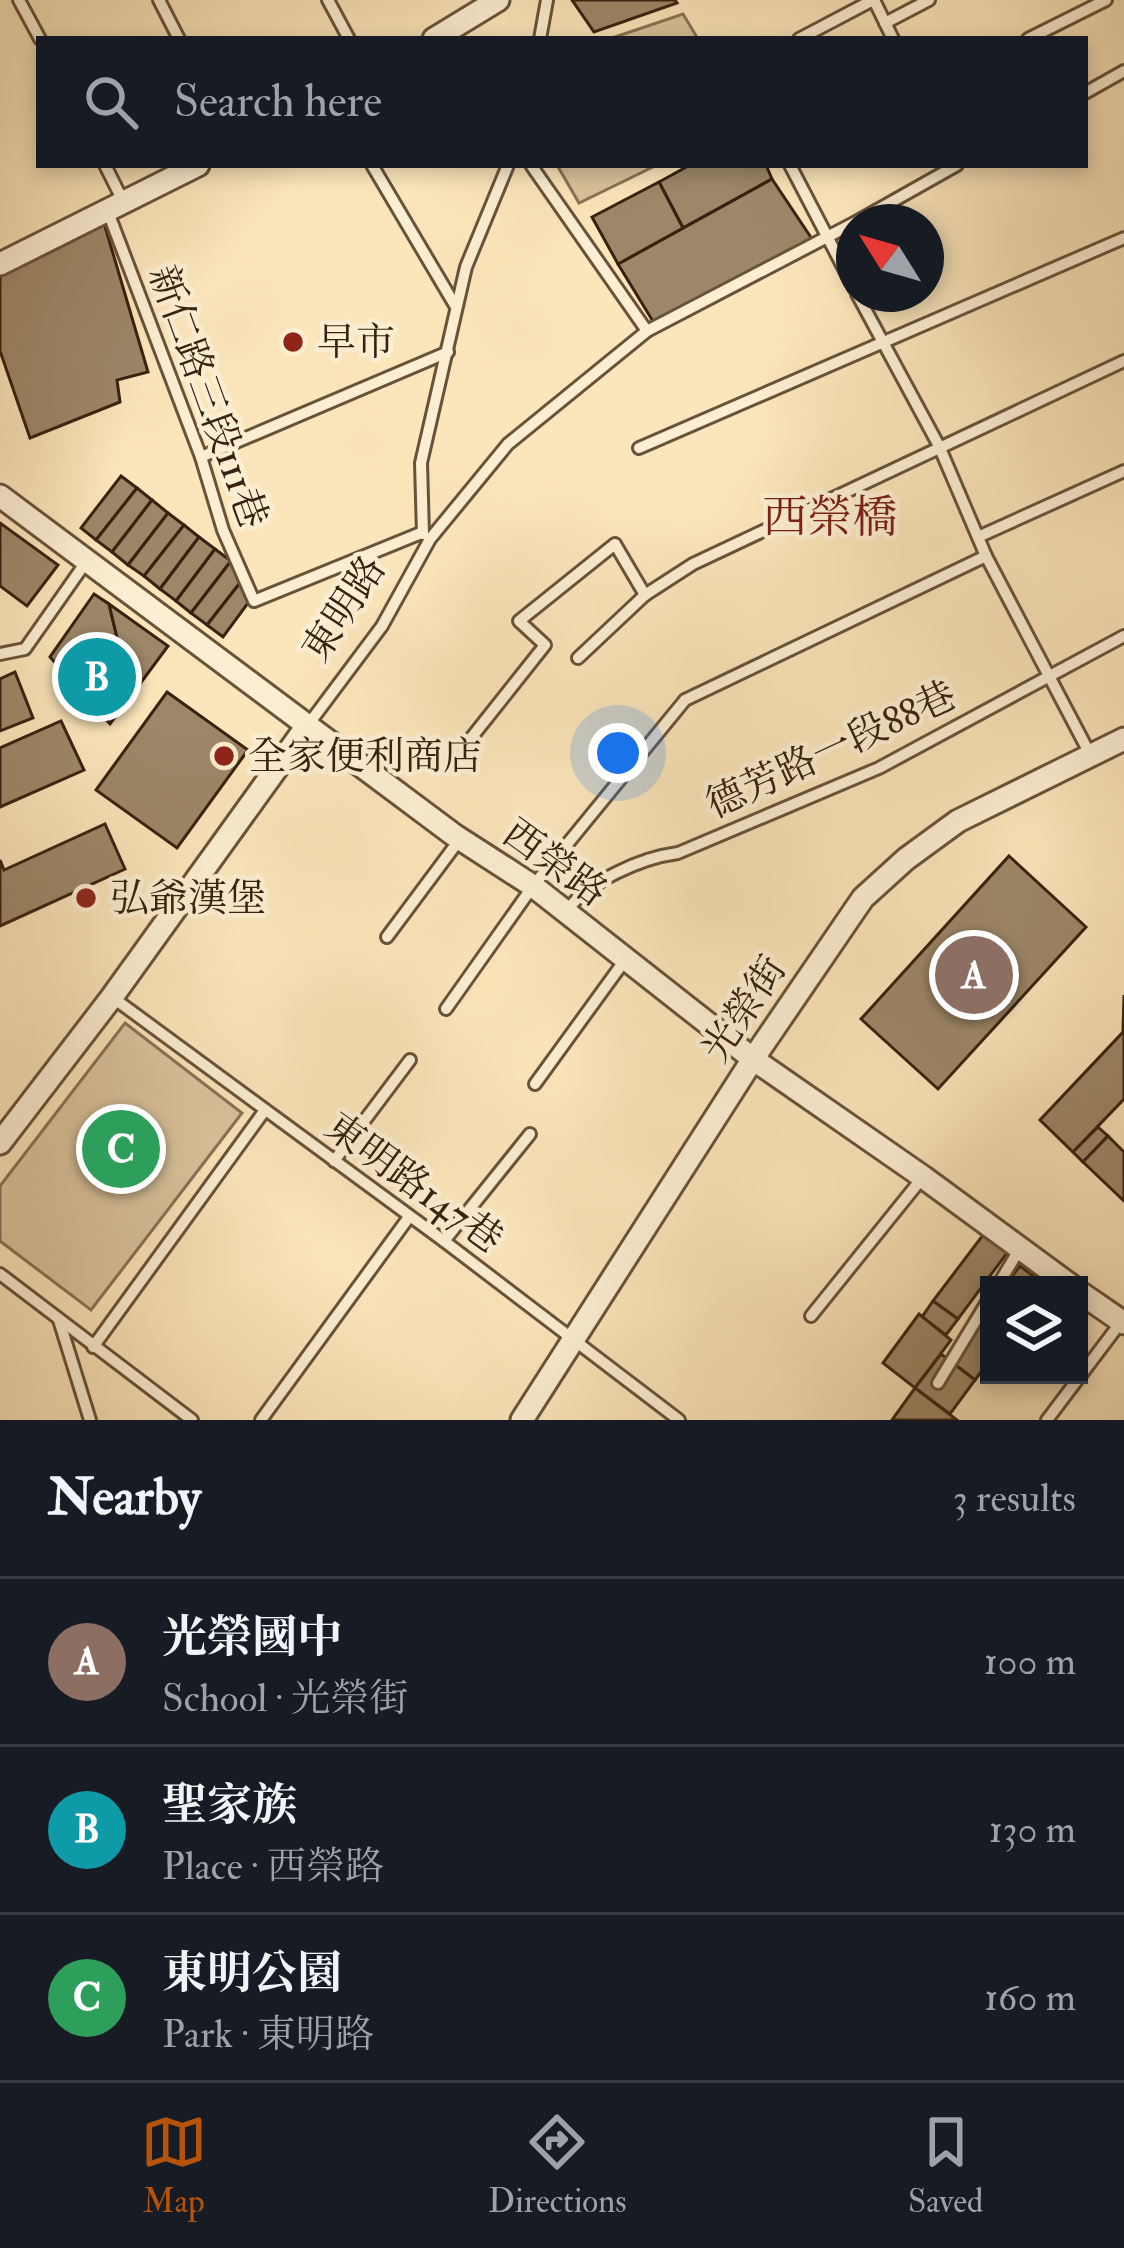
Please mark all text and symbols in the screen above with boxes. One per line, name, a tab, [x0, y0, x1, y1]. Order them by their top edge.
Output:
search box	[36, 36, 1088, 168]
icon: search	[78, 69, 144, 135]
text: Search here	[174, 74, 382, 130]
north arrow	[836, 204, 944, 312]
street label: 新仁路三段111巷	[138, 259, 278, 535]
place label: 早市	[317, 318, 395, 367]
marker: 早市	[280, 329, 306, 355]
district label: 西榮橋	[762, 490, 898, 546]
street label: 東明路	[292, 547, 396, 671]
pin: B	[58, 632, 136, 722]
street label: 德芳路一段88巷	[698, 671, 964, 829]
your location	[588, 723, 648, 783]
place label: 全家便利商店	[248, 732, 482, 781]
marker: 全家便利商店	[211, 743, 237, 769]
street label: 西榮路	[493, 809, 617, 917]
place label: 弘爺漢堡	[110, 874, 266, 923]
marker: 弘爺漢堡	[73, 885, 99, 911]
pin: A	[935, 930, 1013, 1020]
street label: 光榮街	[691, 947, 797, 1071]
street label: 東明路147巷	[315, 1102, 513, 1264]
pin: C	[82, 1104, 160, 1194]
map controls	[980, 1276, 1088, 1384]
button: layers	[980, 1276, 1088, 1384]
text: Nearby	[48, 1466, 201, 1530]
text: 3 results	[953, 1474, 1076, 1523]
text: 光榮國中	[162, 1610, 342, 1666]
text: A	[75, 1637, 99, 1686]
text: 100 m	[984, 1637, 1076, 1686]
text: School · 光榮街	[162, 1674, 408, 1723]
text: 聖家族	[162, 1778, 297, 1834]
text: B	[74, 1805, 100, 1854]
text: 130 m	[989, 1805, 1076, 1854]
text: Place · 西榮路	[162, 1842, 384, 1891]
text: 東明公園	[162, 1946, 342, 2002]
text: C	[73, 1973, 101, 2022]
text: 160 m	[984, 1973, 1076, 2022]
text: Park · 東明路	[162, 2010, 374, 2059]
tab: Map	[141, 2109, 207, 2222]
tab: Directions	[488, 2109, 627, 2222]
tab: Saved	[908, 2109, 983, 2222]

